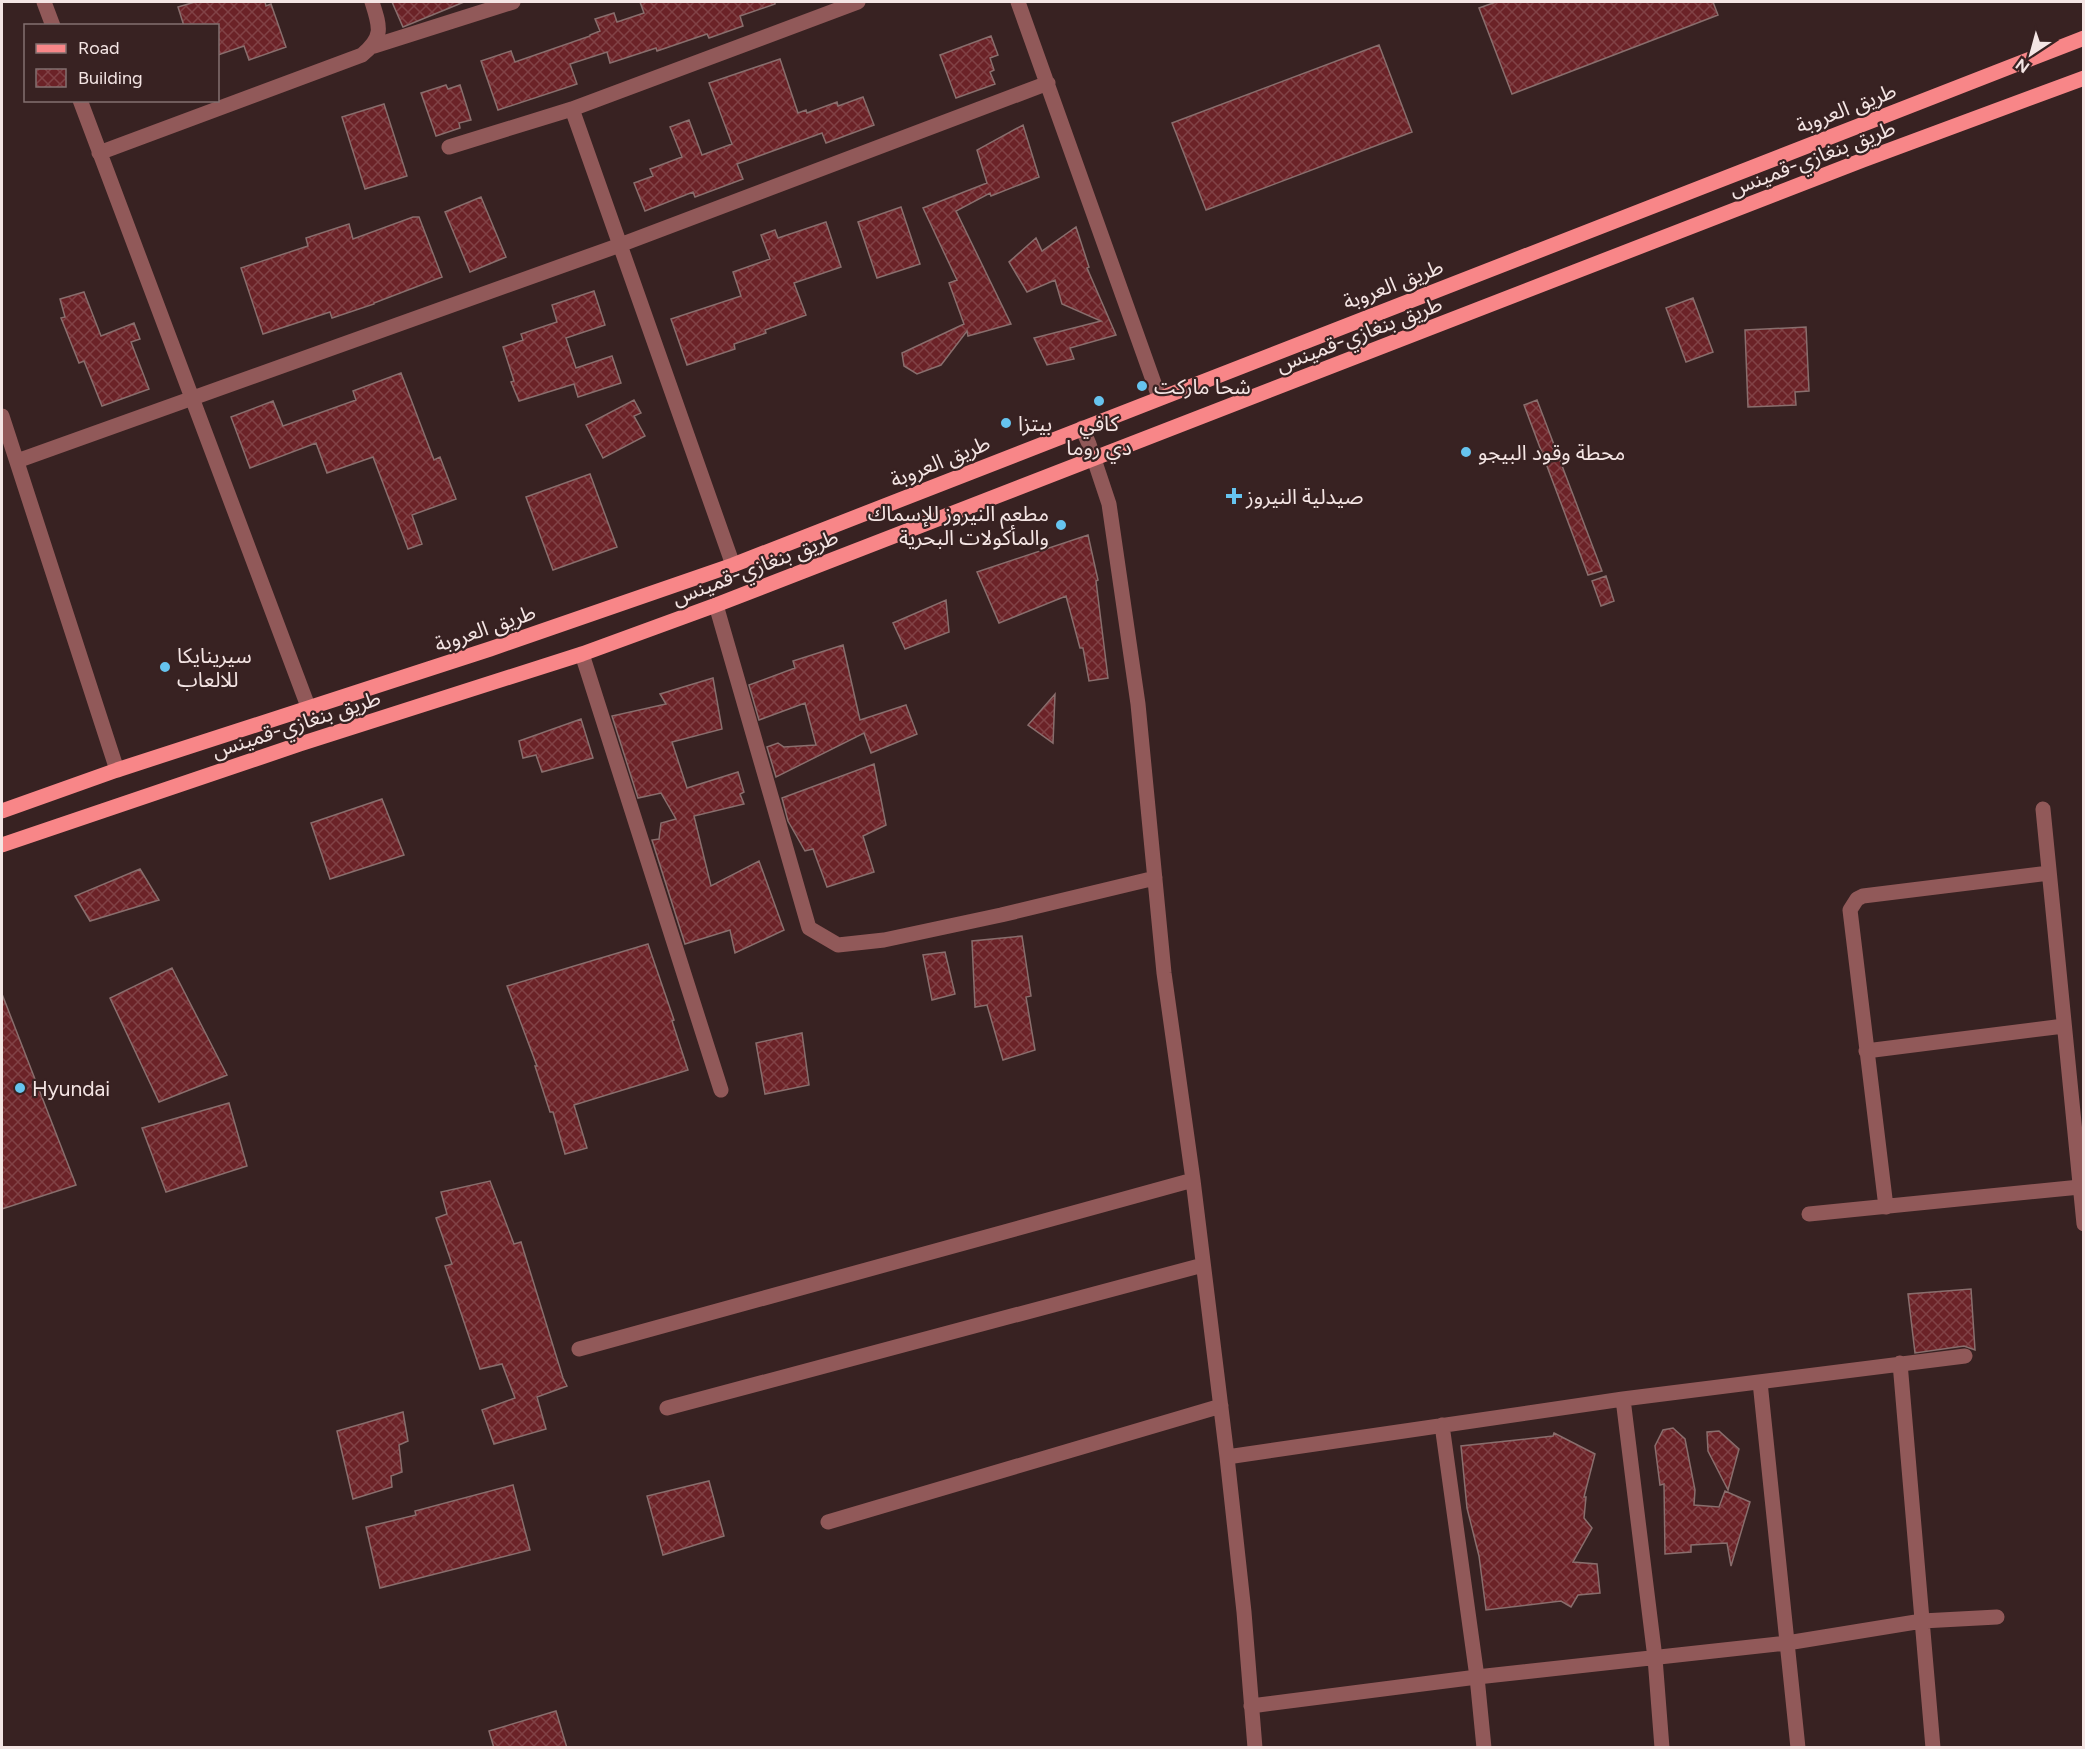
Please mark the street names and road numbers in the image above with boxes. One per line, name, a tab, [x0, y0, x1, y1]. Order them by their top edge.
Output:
street label: طريق العروبة	[1792, 77, 1900, 139]
street label: طريق بنغازي-قمينس	[1725, 115, 1900, 205]
street label: طريق العروبة	[1339, 253, 1447, 315]
street label: طريق بنغازي-قمينس	[1272, 291, 1447, 381]
street label: طريق العروبة	[887, 430, 994, 493]
street label: طريق بنغازي-قمينس	[668, 524, 843, 614]
street label: طريق العروبة	[431, 599, 539, 658]
street label: طريق بنغازي-قمينس	[209, 685, 385, 767]

